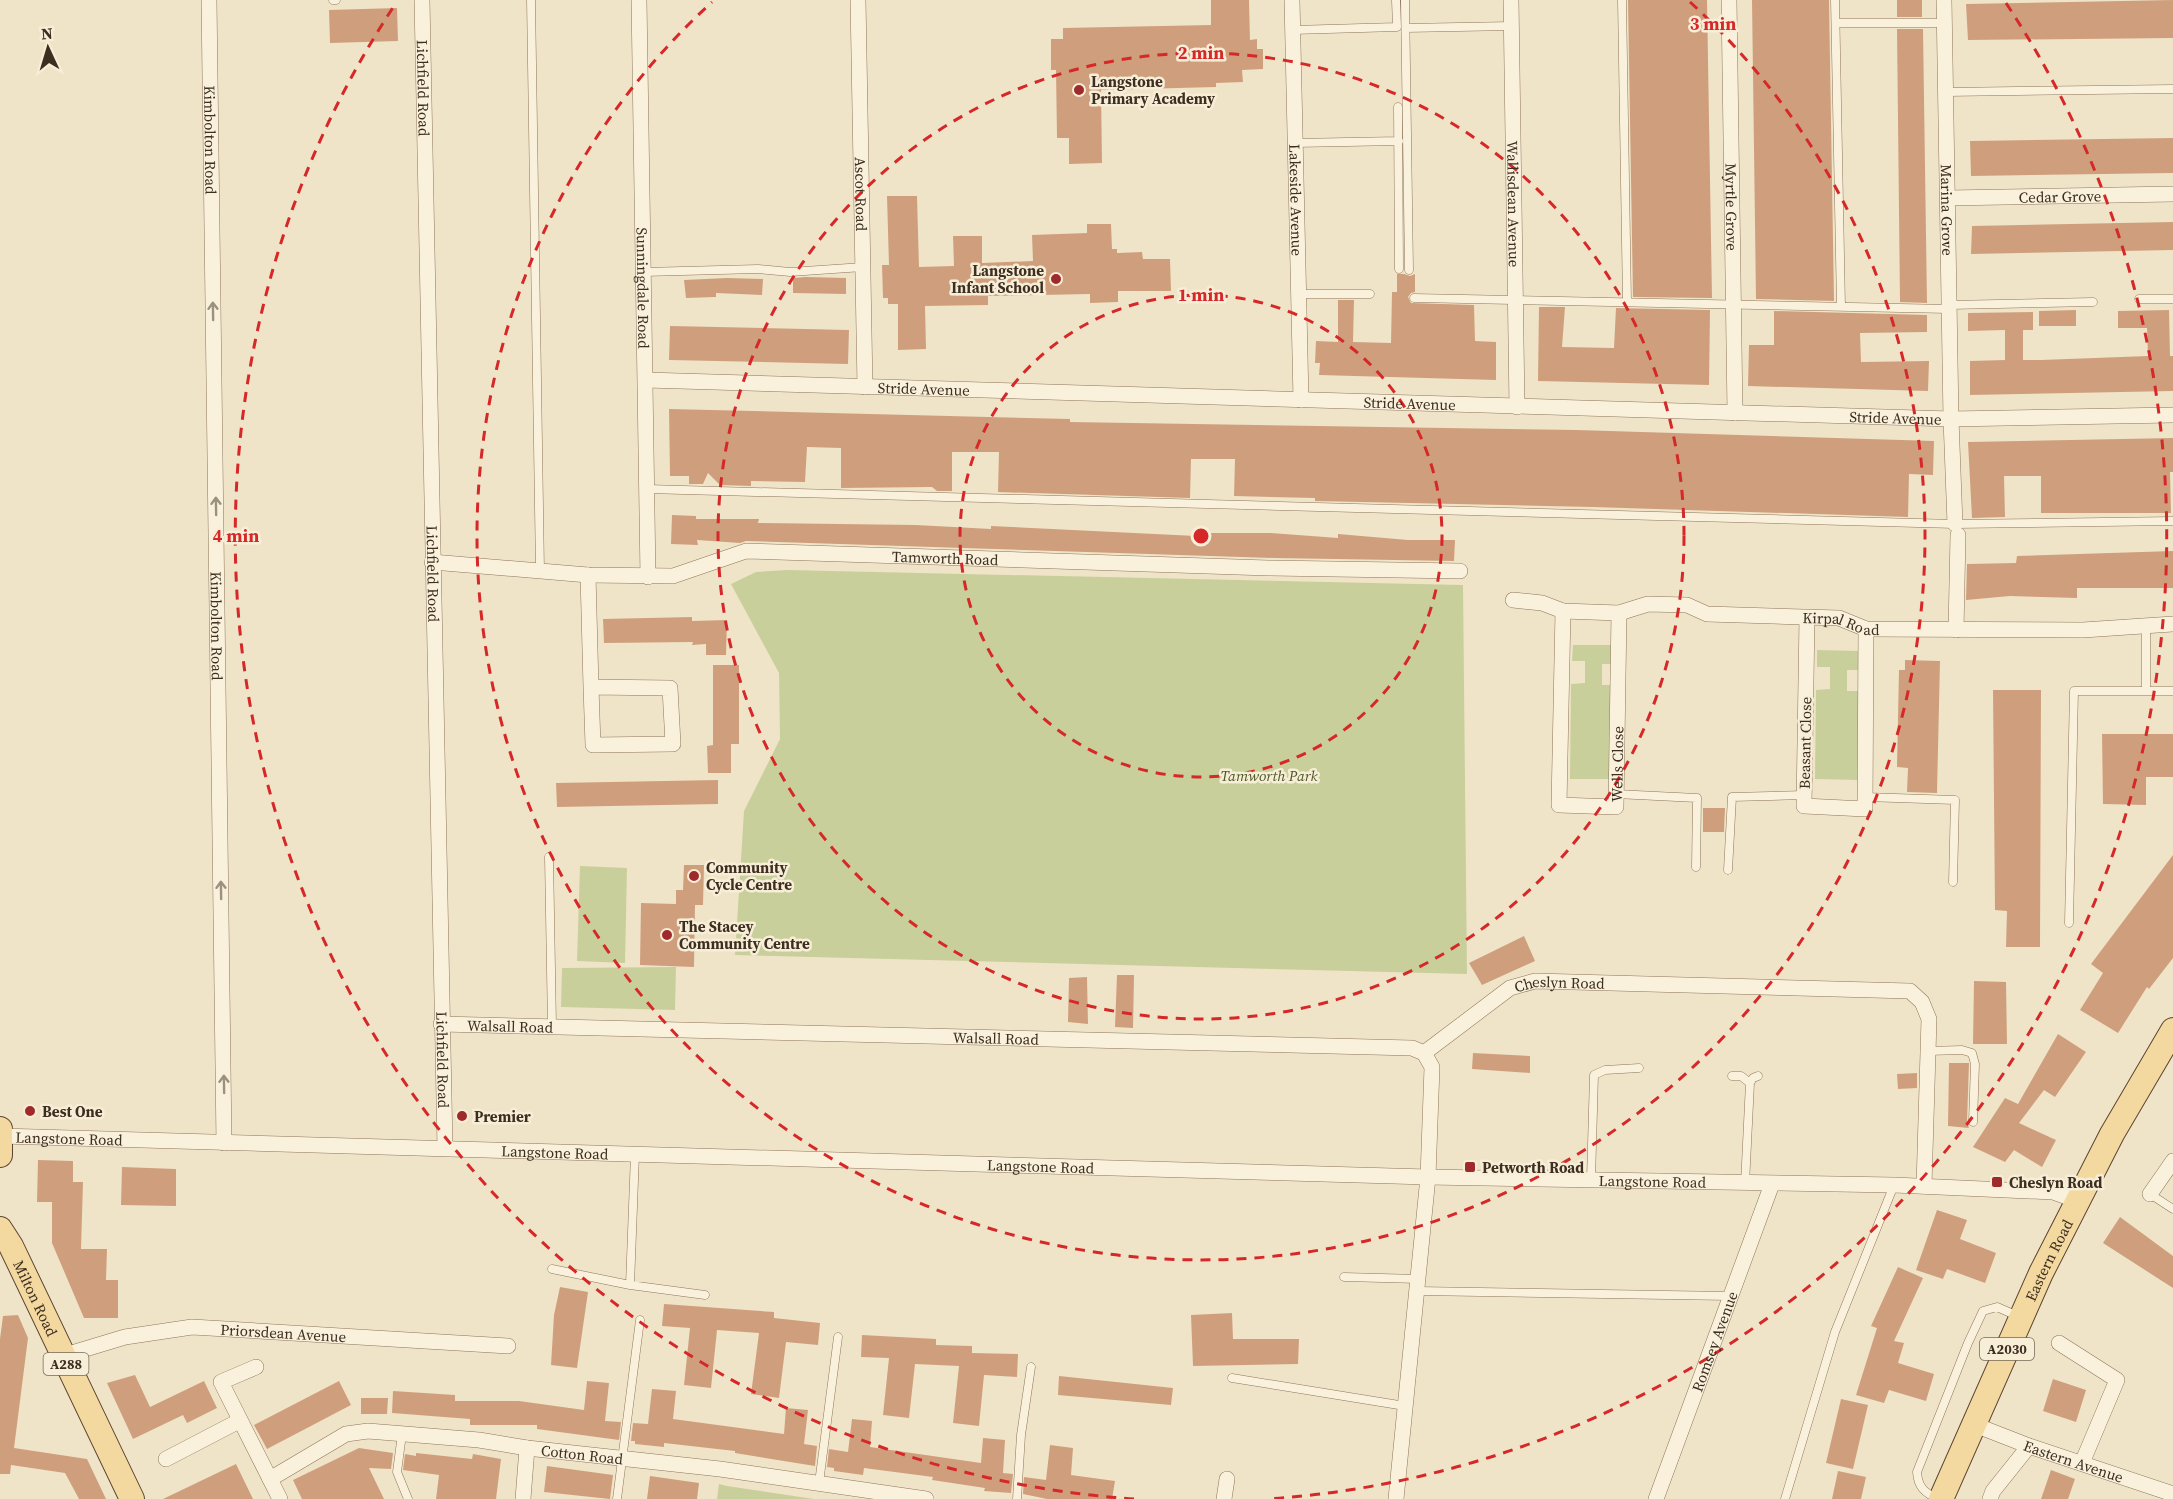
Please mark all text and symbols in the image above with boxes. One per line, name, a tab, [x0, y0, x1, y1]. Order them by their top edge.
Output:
text: 3 min	[1690, 11, 1736, 36]
north arrow	[18, 18, 78, 78]
text: N	[40, 22, 54, 44]
street label: Lichfield Road	[412, 39, 435, 137]
text: 2 min	[1178, 40, 1224, 65]
place label: Langstone Primary Academy	[1091, 71, 1215, 109]
marker: Langstone Primary Academy	[1072, 83, 1086, 97]
street label: Kimbolton Road	[200, 85, 222, 195]
street label: Wallisdean Avenue	[1503, 141, 1525, 268]
street label: Lakeside Avenue	[1285, 144, 1308, 257]
street label: Ascot Road	[850, 157, 873, 232]
street label: Myrtle Grove	[1721, 163, 1743, 251]
street label: Marina Grove	[1936, 164, 1959, 256]
street label: Cedar Grove	[2019, 185, 2102, 207]
street label: Sunningdale Road	[632, 227, 655, 349]
place label: Langstone Infant School	[951, 260, 1044, 298]
marker: Langstone Infant School	[1049, 272, 1063, 286]
text: 1 min	[1178, 282, 1224, 307]
one-way arrow	[207, 301, 219, 321]
street label: Stride Avenue	[877, 376, 971, 400]
street label: Stride Avenue	[1363, 391, 1456, 415]
street label: Stride Avenue	[1849, 405, 1942, 429]
one-way arrow	[210, 496, 221, 516]
text: 4 min	[213, 523, 259, 548]
street label: Lichfield Road	[422, 525, 445, 623]
centre of rings	[1191, 526, 1211, 546]
street label: Tamworth Road	[892, 545, 999, 570]
street label: Kimbolton Road	[206, 571, 228, 681]
street label: Kirpal Road	[1802, 606, 1880, 640]
street label: Beasant Close	[1794, 696, 1816, 789]
street label: Wells Close	[1606, 725, 1628, 802]
park label: Tamworth Park	[1220, 765, 1319, 786]
place label: Community Cycle Centre	[706, 857, 792, 895]
marker: Community Cycle Centre	[687, 869, 701, 883]
one-way arrow	[215, 880, 227, 900]
place label: The Stacey Community Centre	[679, 916, 810, 954]
marker: The Stacey Community Centre	[660, 928, 674, 942]
street label: Cheslyn Road	[1512, 970, 1606, 997]
street label: Lichfield Road	[432, 1011, 455, 1109]
street label: Walsall Road	[467, 1014, 554, 1037]
street label: Walsall Road	[952, 1026, 1040, 1049]
one-way arrow	[218, 1075, 229, 1095]
place label: Best One	[42, 1101, 103, 1122]
marker: Best One	[23, 1104, 37, 1118]
place label: Premier	[474, 1106, 531, 1127]
marker: Premier	[455, 1109, 469, 1123]
street label: Langstone Road	[15, 1126, 123, 1150]
street label: Langstone Road	[501, 1140, 609, 1164]
street label: Langstone Road	[987, 1154, 1095, 1178]
place label: Petworth Road	[1482, 1157, 1584, 1178]
marker: Petworth Road	[1463, 1160, 1477, 1174]
street label: Langstone Road	[1599, 1169, 1707, 1192]
place label: Cheslyn Road	[2009, 1172, 2102, 1193]
marker: Cheslyn Road	[1990, 1175, 2004, 1189]
street label: Eastern Road	[2019, 1215, 2078, 1304]
street label: Milton Road	[9, 1256, 63, 1340]
street label: Romsey Avenue	[1686, 1288, 1742, 1395]
street label: Priorsdean Avenue	[220, 1318, 347, 1347]
road number: A2030	[1980, 1338, 2034, 1360]
road number: A288	[44, 1353, 88, 1375]
street label: Eastern Avenue	[2021, 1434, 2127, 1487]
street label: Cotton Road	[540, 1439, 625, 1469]

